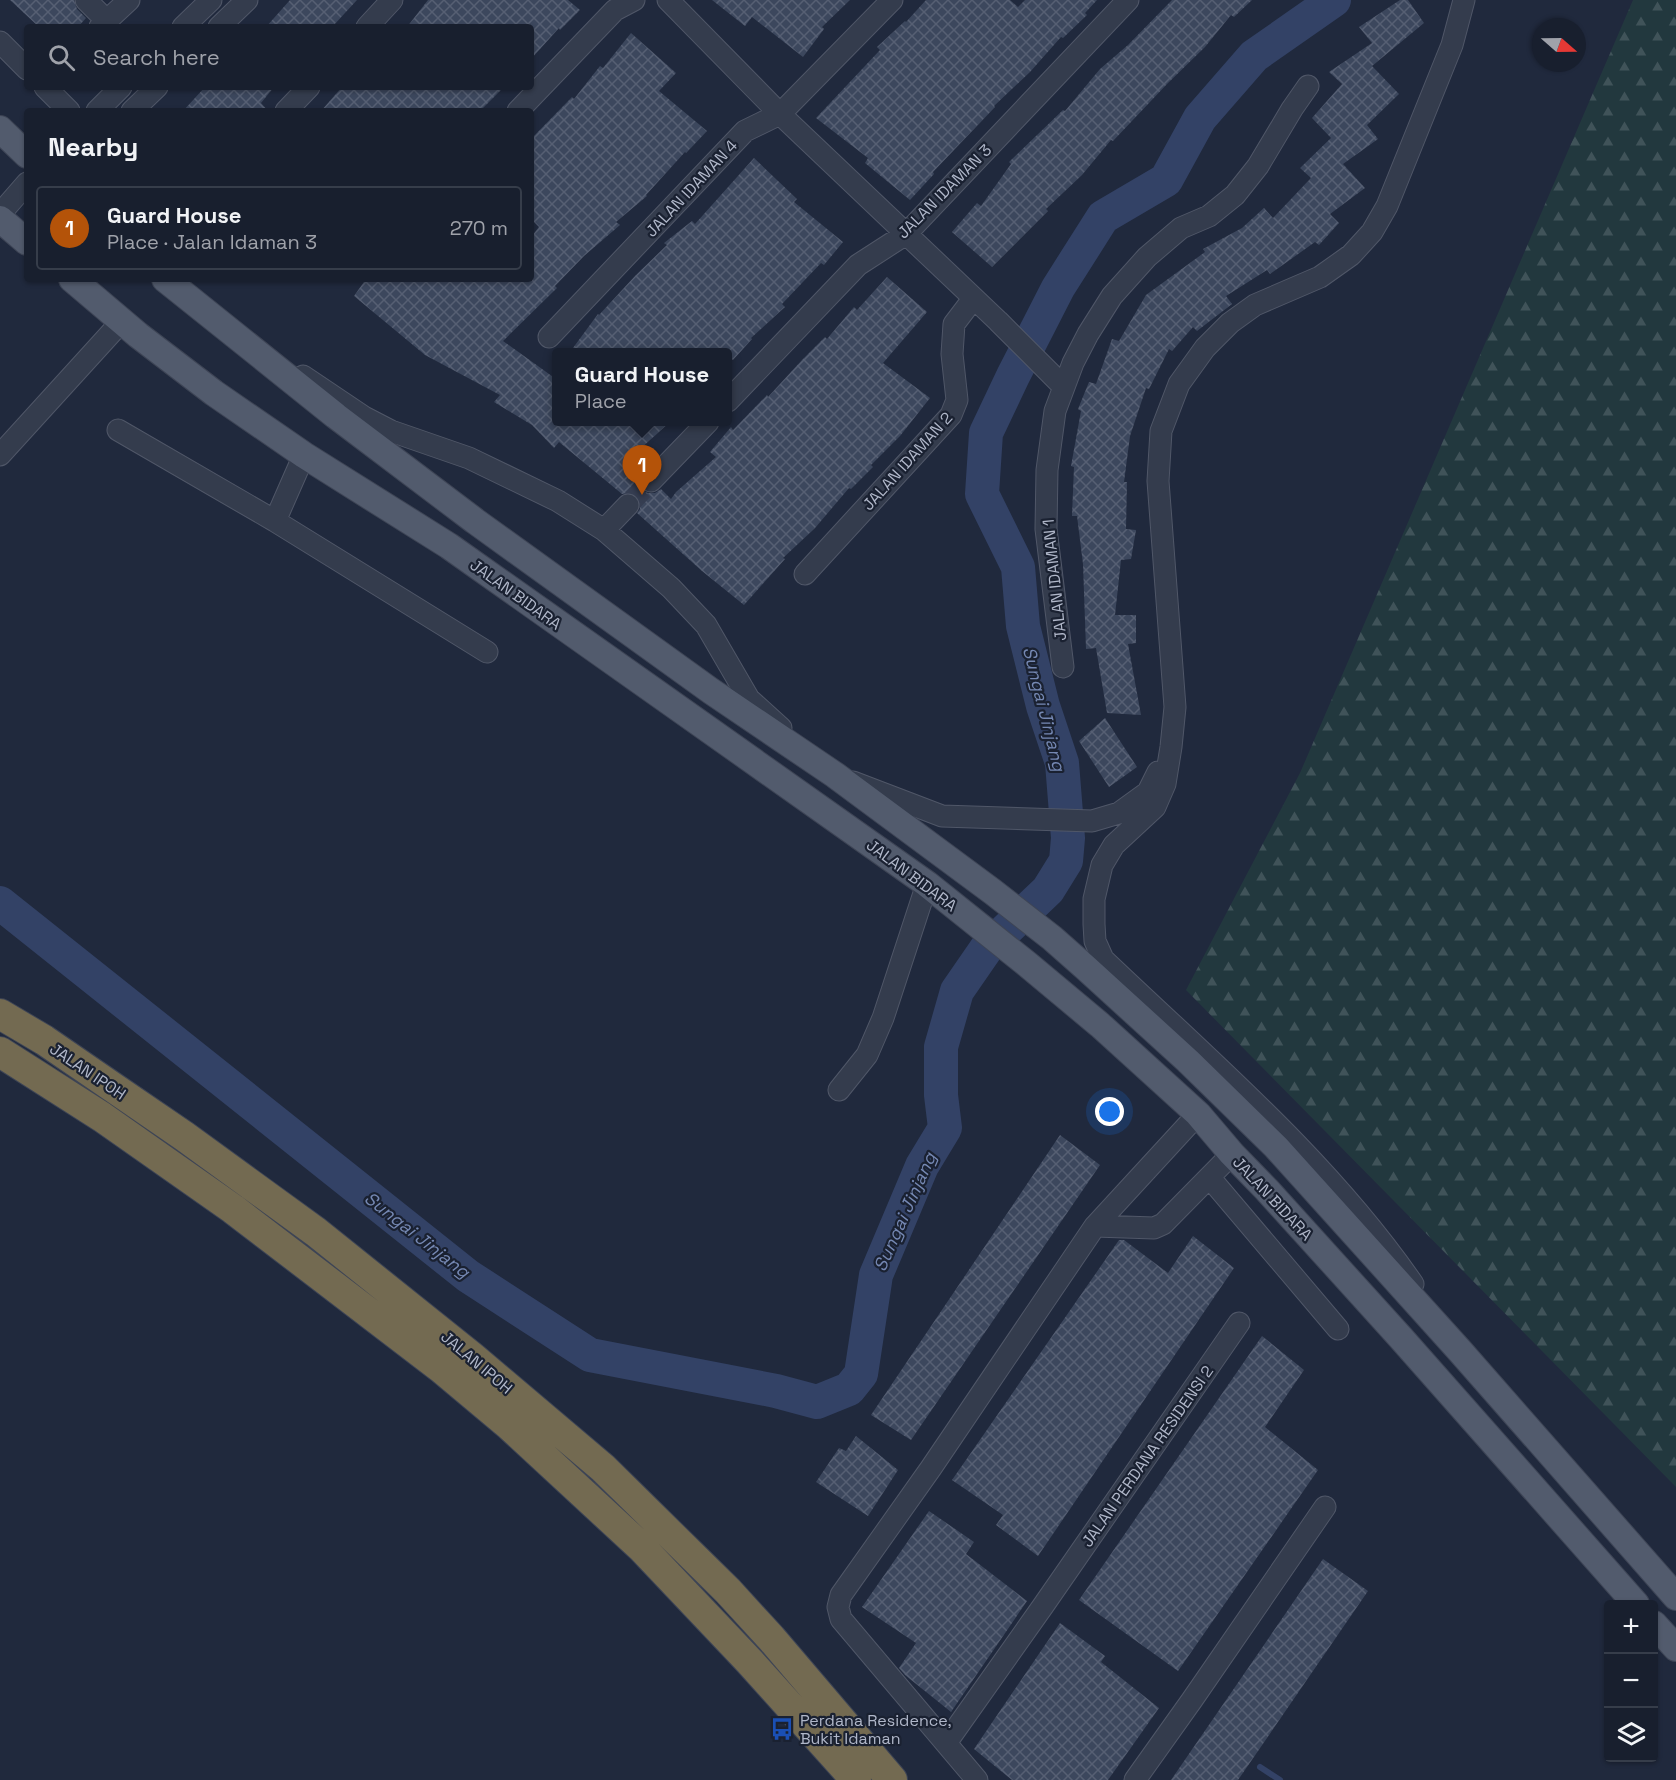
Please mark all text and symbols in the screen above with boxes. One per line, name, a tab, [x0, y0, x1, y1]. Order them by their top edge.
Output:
north arrow	[1532, 18, 1586, 72]
search box	[24, 24, 534, 90]
icon: search	[45, 41, 78, 74]
text: Search here	[93, 43, 220, 71]
text: Nearby	[48, 130, 138, 164]
street label: JALAN IDAMAN 4	[641, 135, 742, 241]
street label: JALAN IDAMAN 3	[893, 140, 996, 243]
text: Guard House	[107, 201, 241, 229]
text: 1	[65, 215, 74, 241]
text: 270 m	[450, 215, 508, 241]
text: Place · Jalan Idaman 3	[107, 229, 317, 255]
popup	[552, 348, 732, 426]
text: Guard House	[575, 360, 709, 388]
text: Place	[575, 388, 627, 414]
street label: JALAN IDAMAN 2	[858, 408, 957, 515]
pin: 1	[622, 446, 662, 495]
street label: JALAN IDAMAN 1	[1038, 518, 1071, 642]
street label: JALAN BIDARA	[466, 554, 566, 635]
water label: Sungai Jinjang	[1018, 644, 1071, 775]
street label: JALAN BIDARA	[862, 835, 961, 916]
street label: JALAN IPOH	[46, 1038, 130, 1105]
your location	[1095, 1097, 1124, 1126]
water label: Sungai Jinjang	[868, 1148, 942, 1275]
street label: JALAN BIDARA	[1228, 1152, 1317, 1245]
water label: Sungai Jinjang	[360, 1186, 476, 1284]
street label: JALAN IPOH	[436, 1326, 517, 1399]
street label: JALAN PERDANA RESIDENSI 2	[1077, 1361, 1218, 1551]
map controls	[1604, 1600, 1658, 1762]
button: +	[1604, 1600, 1658, 1654]
button: −	[1604, 1654, 1658, 1708]
button: layers	[1604, 1708, 1658, 1762]
place label: Perdana Residence, Bukit Idaman	[800, 1710, 952, 1749]
bus stop icon: Perdana Residence, Bukit Idaman	[769, 1716, 795, 1742]

